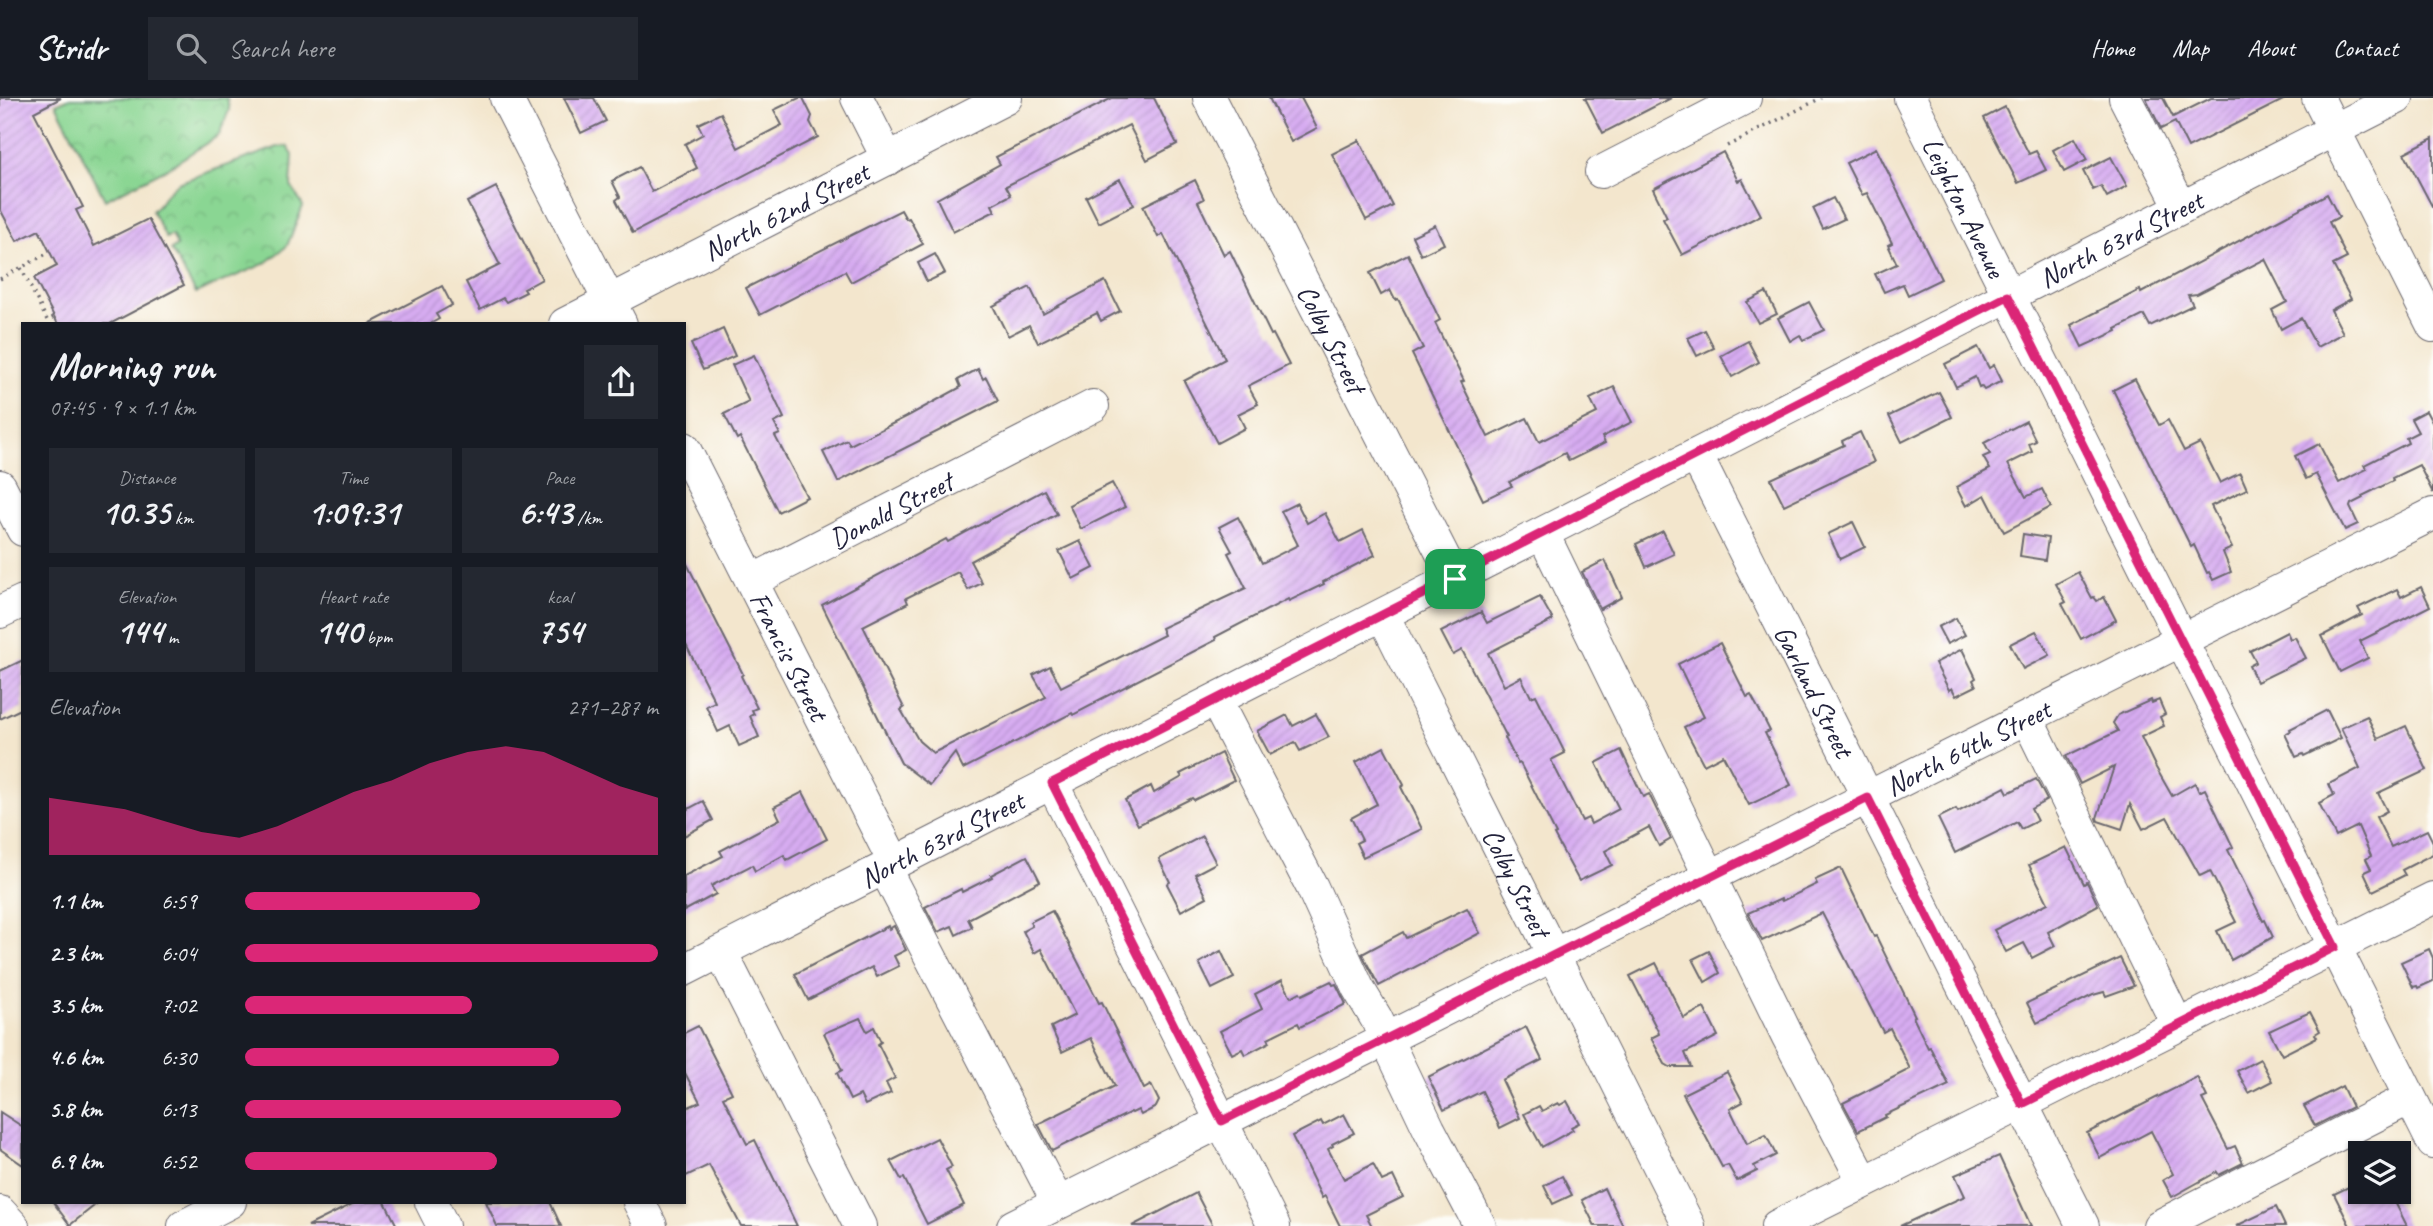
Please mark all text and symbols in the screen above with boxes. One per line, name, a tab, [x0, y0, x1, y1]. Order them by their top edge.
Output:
search box	[148, 17, 638, 80]
text: Stridr	[35, 27, 106, 69]
icon: search	[172, 29, 210, 67]
text: Search here	[228, 32, 334, 65]
text: Home	[2091, 33, 2134, 63]
text: Map	[2172, 33, 2209, 63]
text: About	[2247, 33, 2295, 63]
text: Contact	[2333, 33, 2398, 63]
street label: Leighton Avenue	[1914, 131, 2015, 285]
street label: North 62nd Street	[697, 153, 877, 268]
street label: North 63rd Street	[2033, 182, 2211, 295]
street label: Colby Street	[1289, 279, 1375, 402]
text: Morning run	[49, 343, 215, 390]
button: share	[584, 345, 658, 419]
text: 07:45 · 9 × 1.1 km	[49, 393, 195, 422]
street label: Donald Street	[824, 462, 962, 556]
text: Distance	[119, 466, 176, 490]
text: Time	[339, 466, 368, 490]
text: Pace	[545, 466, 574, 490]
text: 10.35	[101, 490, 170, 535]
text: 1:09:31	[307, 490, 400, 535]
text: 6:43	[518, 490, 573, 535]
text: km	[170, 506, 193, 530]
text: /km	[573, 506, 602, 530]
pin	[1425, 549, 1485, 609]
icon: arrive	[1436, 560, 1474, 598]
text: Elevation	[118, 585, 176, 609]
text: Heart rate	[319, 585, 388, 609]
text: kcal	[547, 585, 572, 609]
street label: Francis Street	[742, 586, 837, 729]
text: 144	[116, 609, 163, 654]
text: 140	[315, 609, 362, 654]
text: 754	[537, 609, 583, 654]
street label: Garland Street	[1766, 619, 1863, 765]
text: m	[163, 625, 178, 649]
text: bpm	[362, 625, 392, 649]
street label: North 64th Street	[1880, 691, 2059, 804]
text: Elevation	[49, 693, 120, 722]
text: 271–287 m	[567, 693, 658, 722]
street label: North 63rd Street	[854, 782, 1032, 896]
street label: Colby Street	[1475, 822, 1560, 946]
text: 1.1 km	[49, 887, 103, 916]
text: 6:59	[161, 887, 197, 916]
text: 2.3 km	[49, 939, 103, 968]
text: 6:04	[161, 939, 197, 968]
text: 3.5 km	[49, 991, 102, 1020]
text: 7:02	[161, 991, 197, 1020]
text: 4.6 km	[49, 1043, 103, 1072]
text: 6:30	[161, 1043, 197, 1072]
text: 5.8 km	[49, 1095, 102, 1124]
text: 6:13	[161, 1095, 197, 1124]
map controls	[2348, 1141, 2411, 1204]
button: layers	[2348, 1141, 2411, 1204]
text: 6.9 km	[49, 1147, 103, 1176]
text: 6:52	[161, 1147, 197, 1176]

